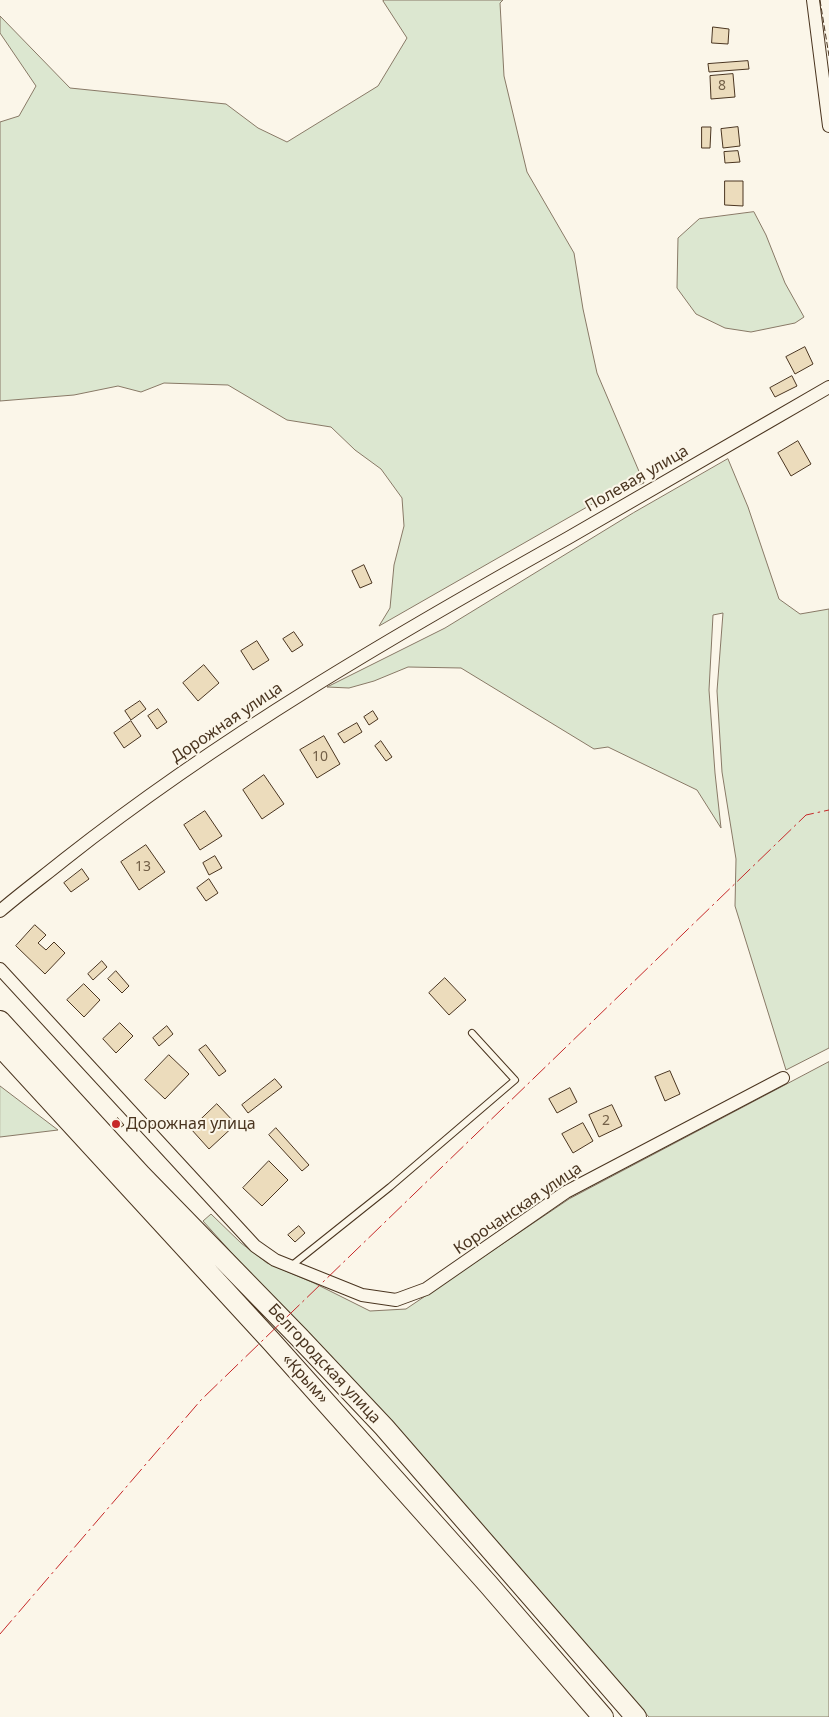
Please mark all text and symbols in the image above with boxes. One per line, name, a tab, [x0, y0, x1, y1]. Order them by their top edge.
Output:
house number: 8	[718, 78, 726, 94]
street label: Полевая улица	[582, 442, 692, 516]
street label: Дорожная улица	[168, 679, 286, 767]
house number: 10	[312, 749, 328, 765]
house number: 13	[135, 859, 151, 875]
house number: 2	[602, 1113, 610, 1129]
place label: Дорожная улица	[126, 1114, 256, 1134]
marker: Дорожная улица	[110, 1118, 122, 1130]
street label: Корочанская улица	[450, 1159, 586, 1259]
street label: Белгородская улица	[263, 1300, 385, 1428]
street label: «Крым»	[278, 1350, 332, 1408]

